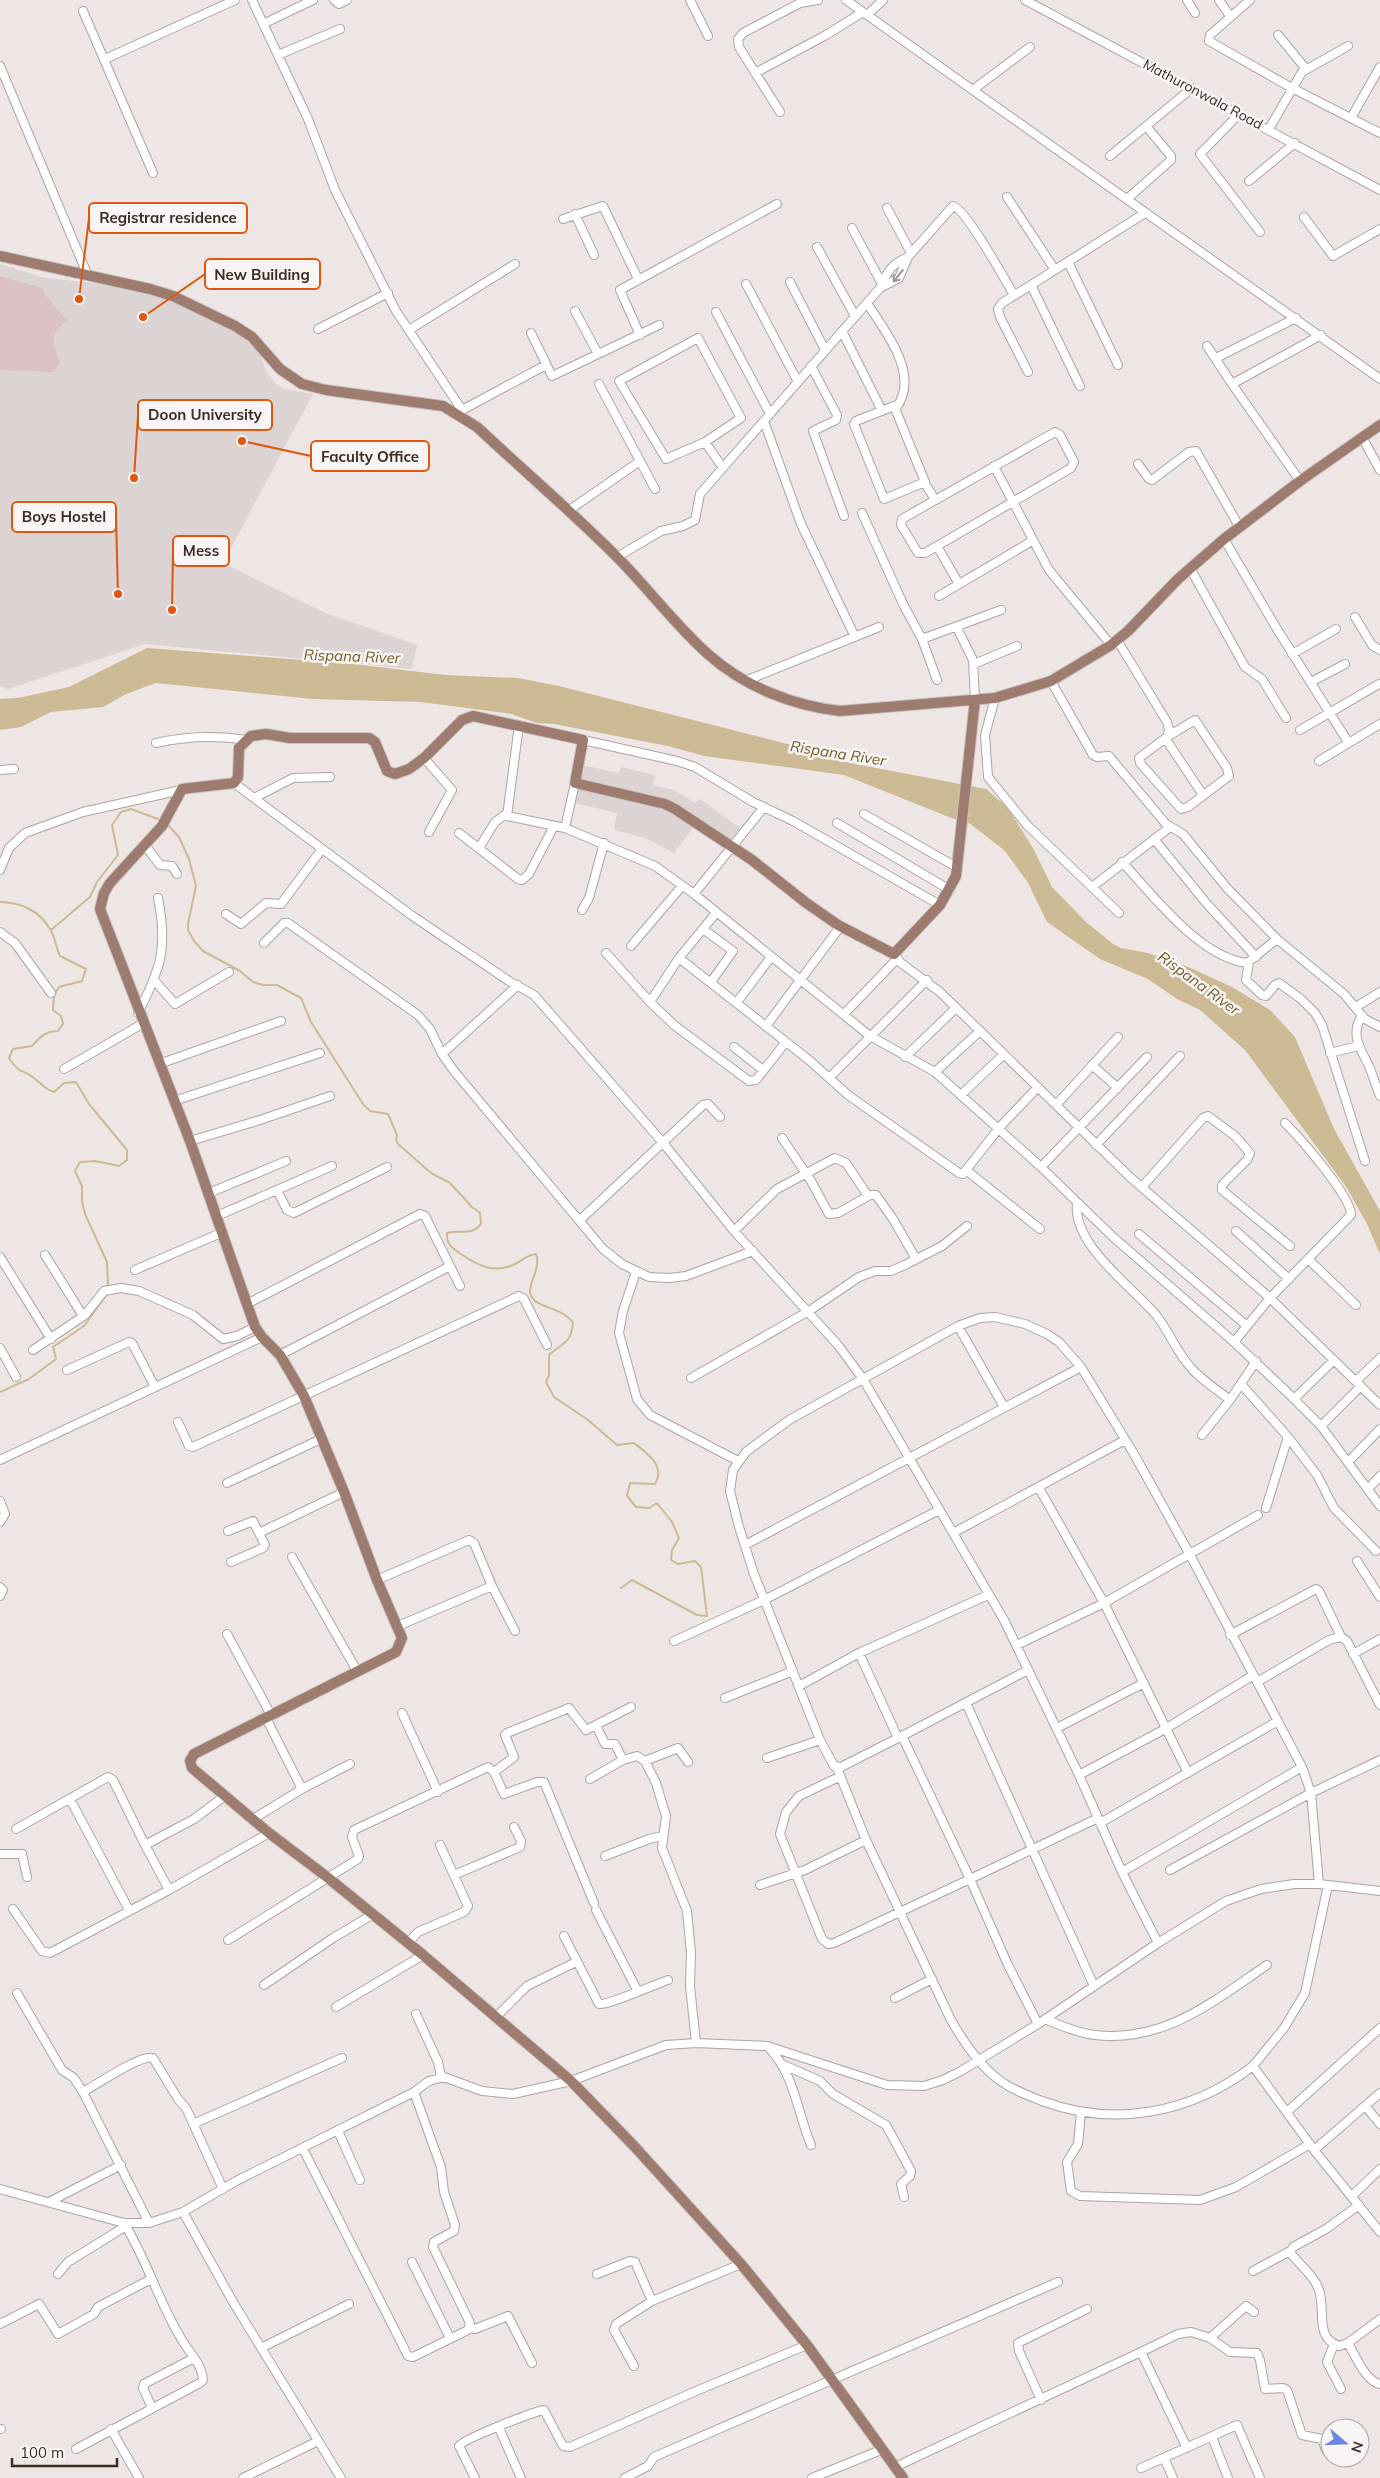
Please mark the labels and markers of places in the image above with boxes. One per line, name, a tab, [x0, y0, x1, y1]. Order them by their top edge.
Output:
callout: Registrar residence	[89, 203, 247, 233]
callout: New Building	[205, 259, 320, 289]
callout: Doon University	[138, 400, 272, 430]
callout: Faculty Office	[311, 441, 429, 471]
callout: Boys Hostel	[12, 502, 116, 532]
callout: Mess	[173, 536, 229, 566]

